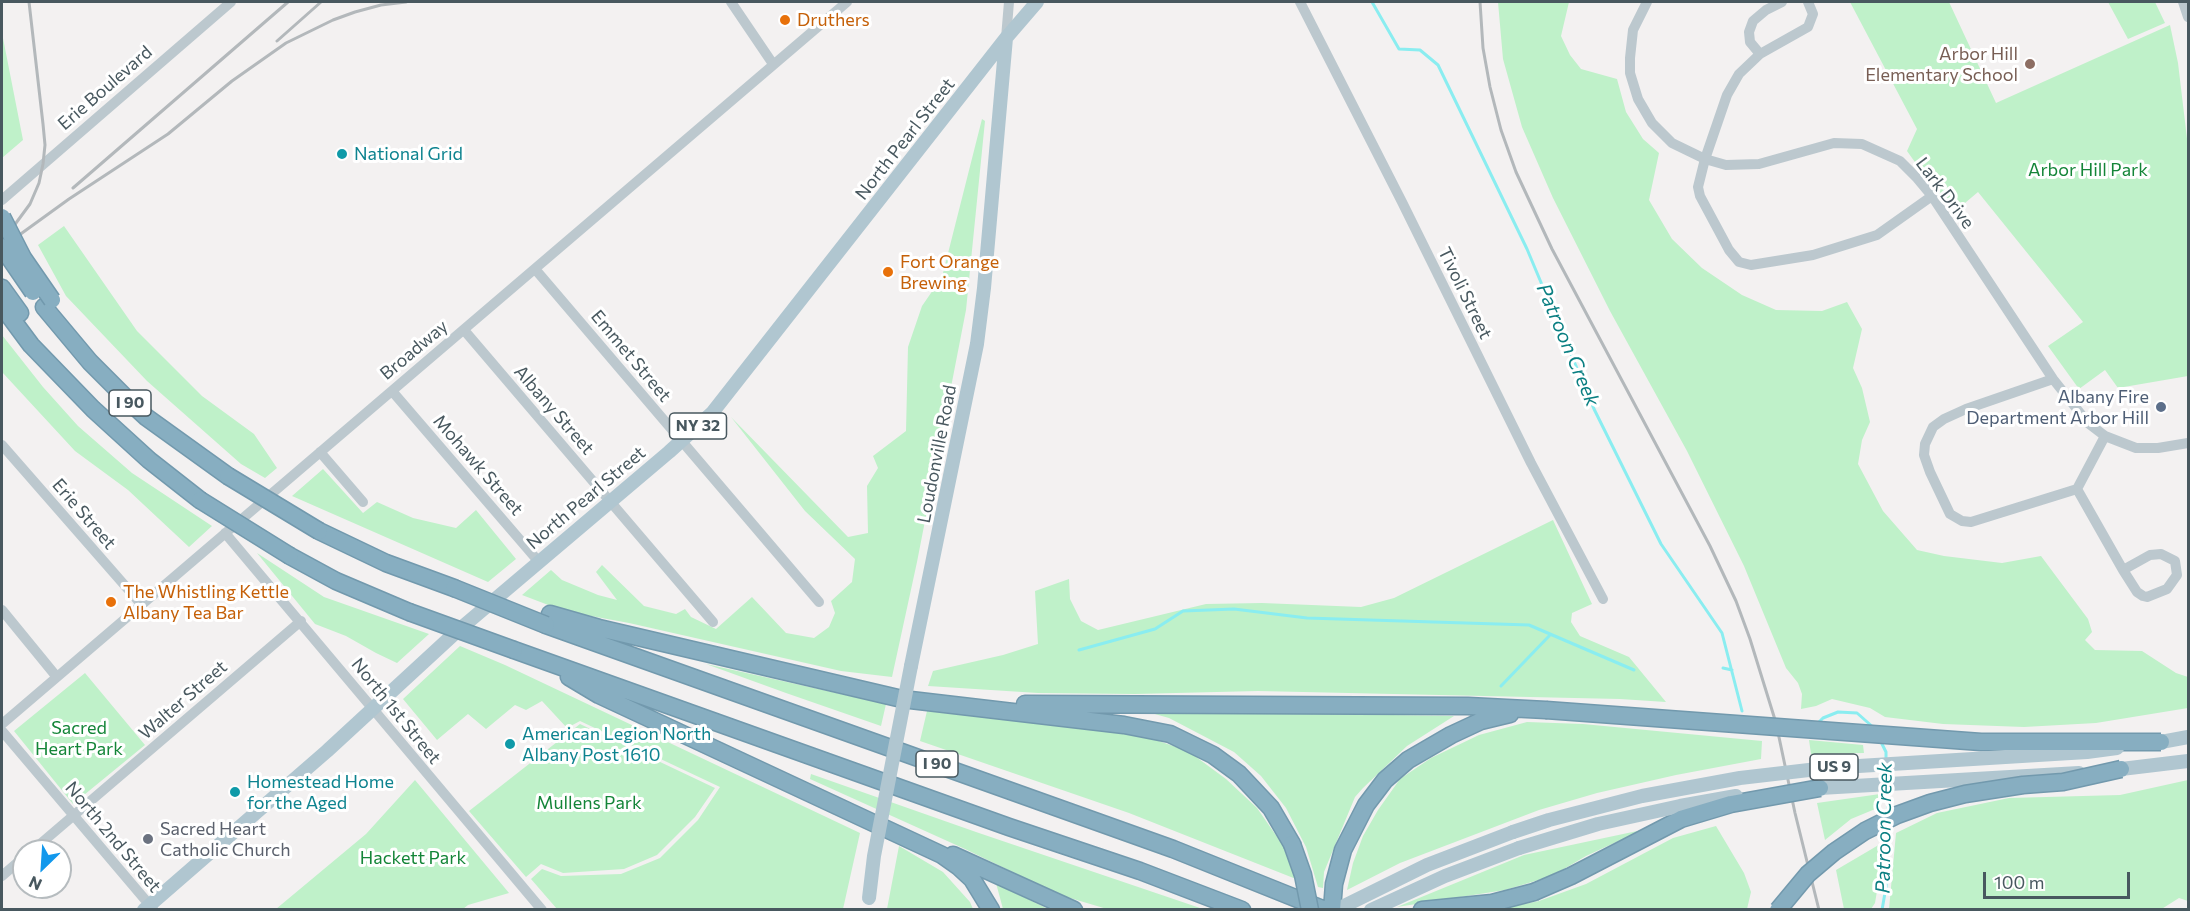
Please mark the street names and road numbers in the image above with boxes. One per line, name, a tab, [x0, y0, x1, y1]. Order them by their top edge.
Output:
street label: Erie Boulevard	[54, 41, 156, 135]
street label: North Pearl Street	[851, 74, 959, 204]
street label: Lark Drive	[1911, 153, 1979, 233]
street label: Tivoli Street	[1434, 244, 1496, 342]
street label: Emmet Street	[586, 306, 676, 406]
street label: Broadway	[376, 315, 452, 385]
street label: Albany Street	[510, 361, 598, 459]
street label: Loudonville Road	[913, 383, 961, 525]
road number: I 90	[109, 390, 151, 416]
street label: Mohawk Street	[429, 410, 527, 520]
road number: NY 32	[670, 413, 726, 439]
street label: North Pearl Street	[522, 442, 650, 554]
street label: Erie Street	[48, 474, 120, 554]
street label: North 1st Street	[347, 654, 445, 768]
street label: Walter Street	[135, 656, 231, 744]
road number: I 90	[916, 751, 958, 777]
road number: US 9	[1810, 754, 1858, 780]
street label: North 2nd Street	[60, 777, 166, 897]

